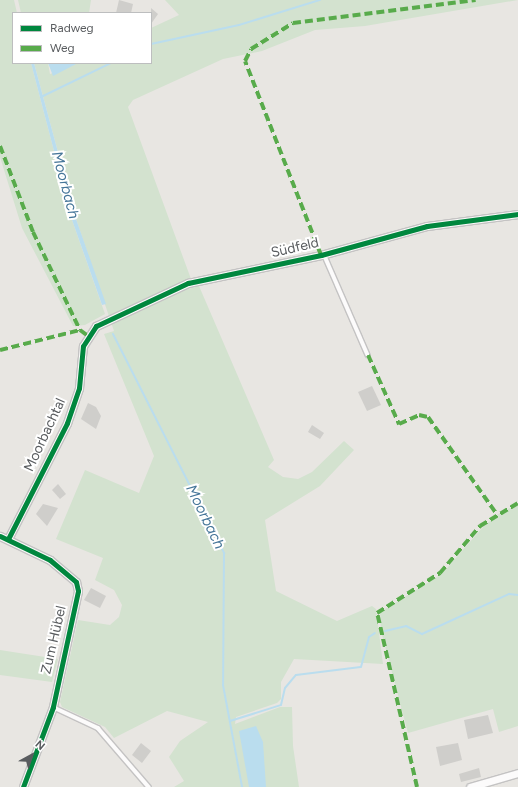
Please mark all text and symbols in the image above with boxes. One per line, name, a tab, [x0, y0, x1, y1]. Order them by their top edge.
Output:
legend	[12, 12, 152, 64]
text: Radweg	[50, 21, 94, 35]
text: Weg	[50, 41, 75, 55]
water label: Moorbach	[47, 149, 83, 221]
street label: Südfeld	[269, 234, 321, 262]
street label: Moorbachtal	[21, 396, 69, 474]
water label: Moorbach	[182, 482, 228, 552]
street label: Zum Hübel	[38, 604, 70, 676]
north arrow	[12, 735, 52, 775]
text: N	[33, 738, 47, 753]

